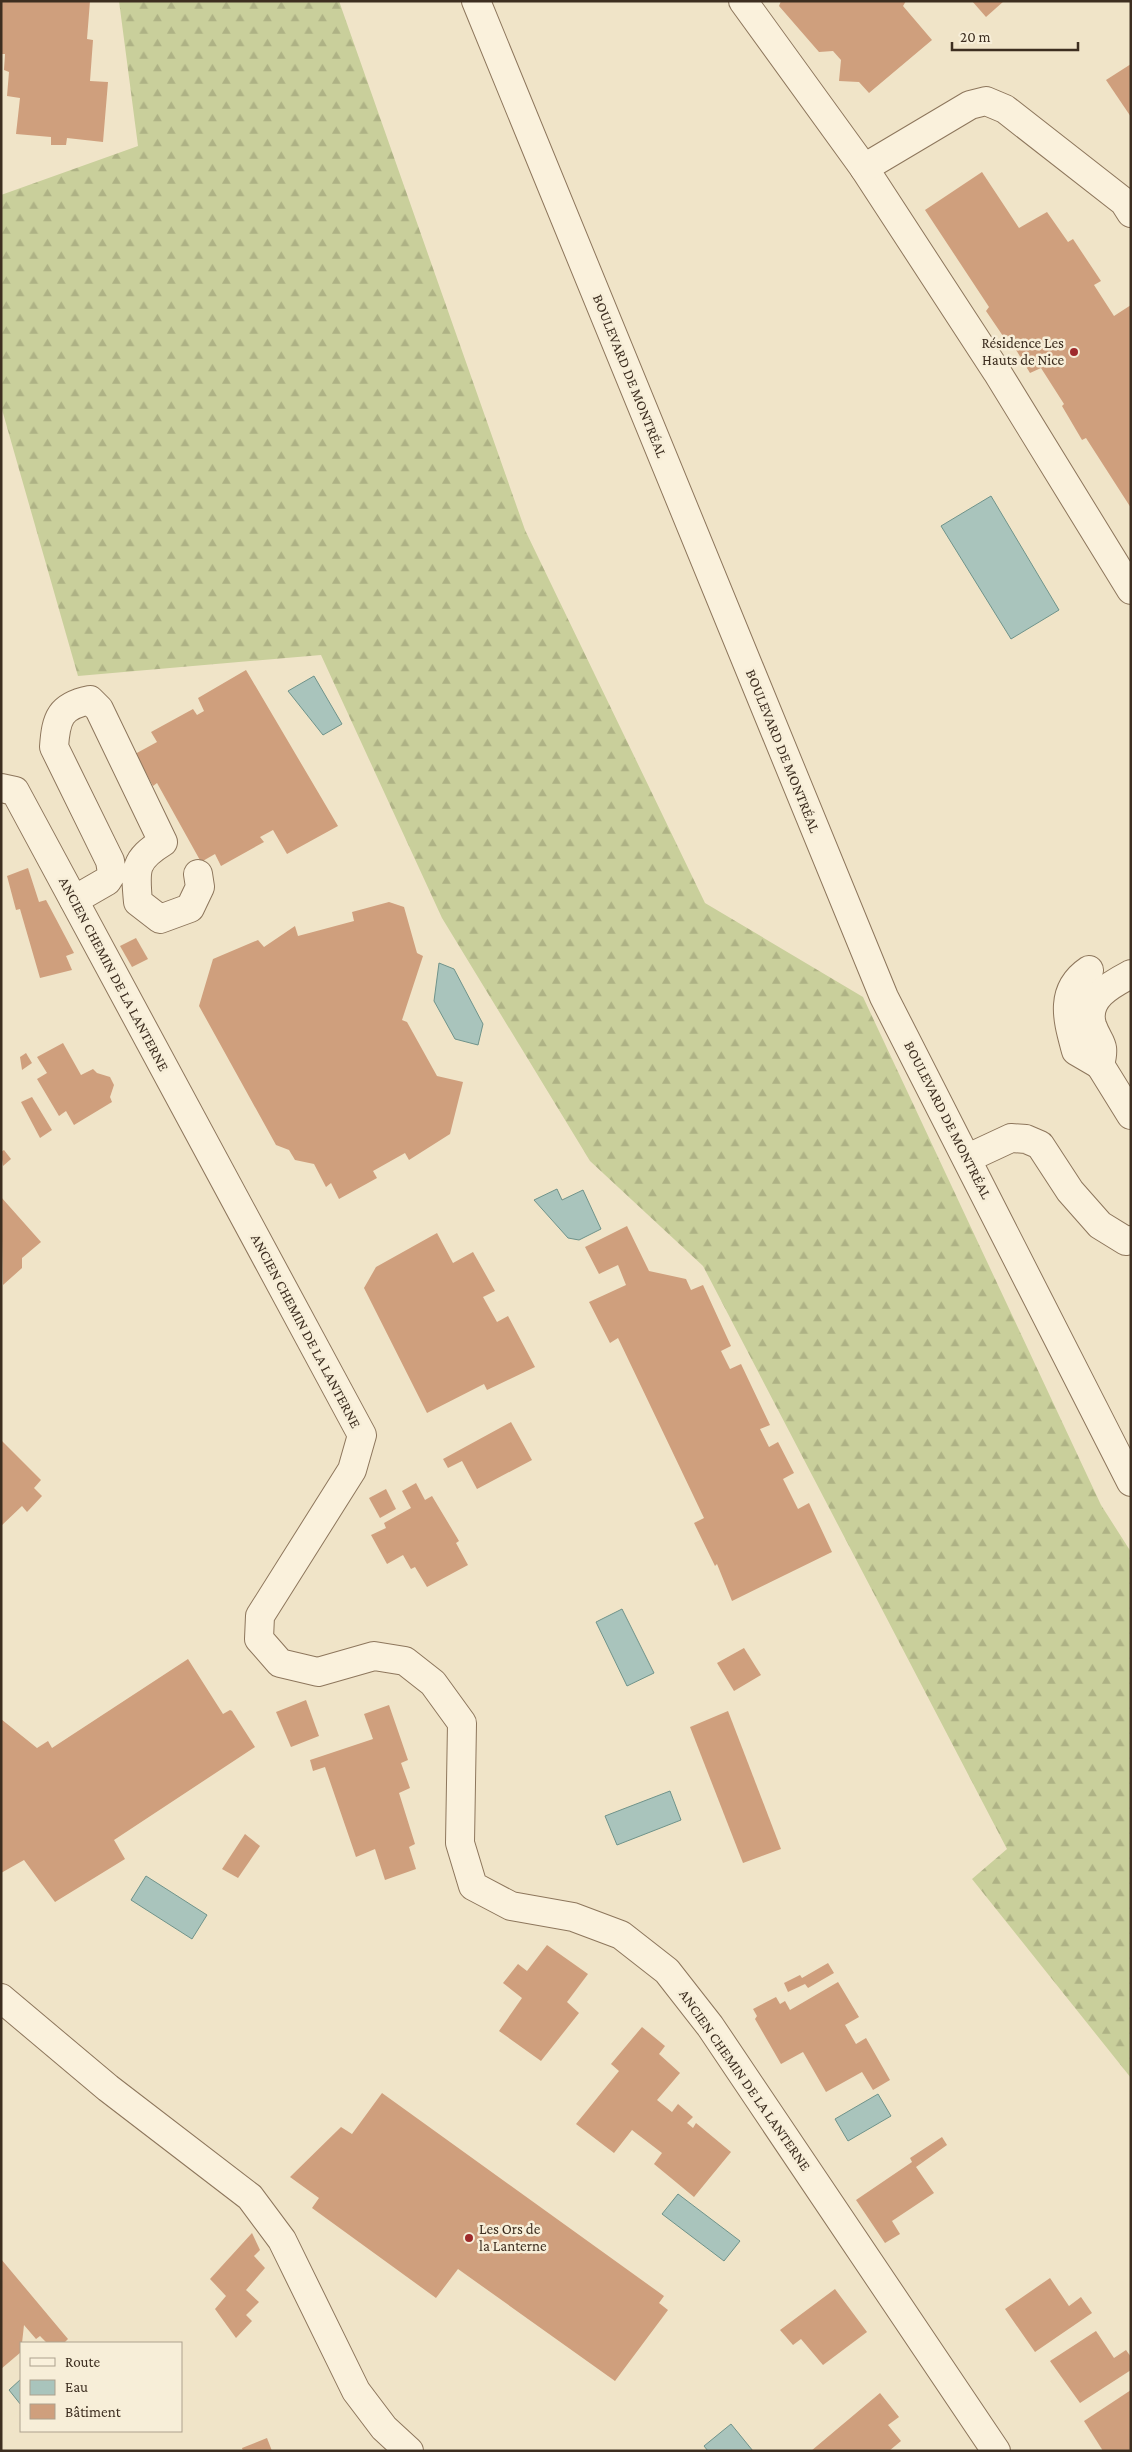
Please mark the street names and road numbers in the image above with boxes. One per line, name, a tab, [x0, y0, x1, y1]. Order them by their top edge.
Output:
street label: BOULEVARD DE MONTRÉAL	[590, 292, 670, 461]
street label: BOULEVARD DE MONTRÉAL	[743, 667, 823, 836]
street label: ANCIEN CHEMIN DE LA LANTERNE	[56, 874, 172, 1074]
street label: BOULEVARD DE MONTRÉAL	[901, 1038, 995, 1202]
street label: ANCIEN CHEMIN DE LA LANTERNE	[248, 1231, 364, 1431]
street label: ANCIEN CHEMIN DE LA LANTERNE	[676, 1986, 814, 2174]

